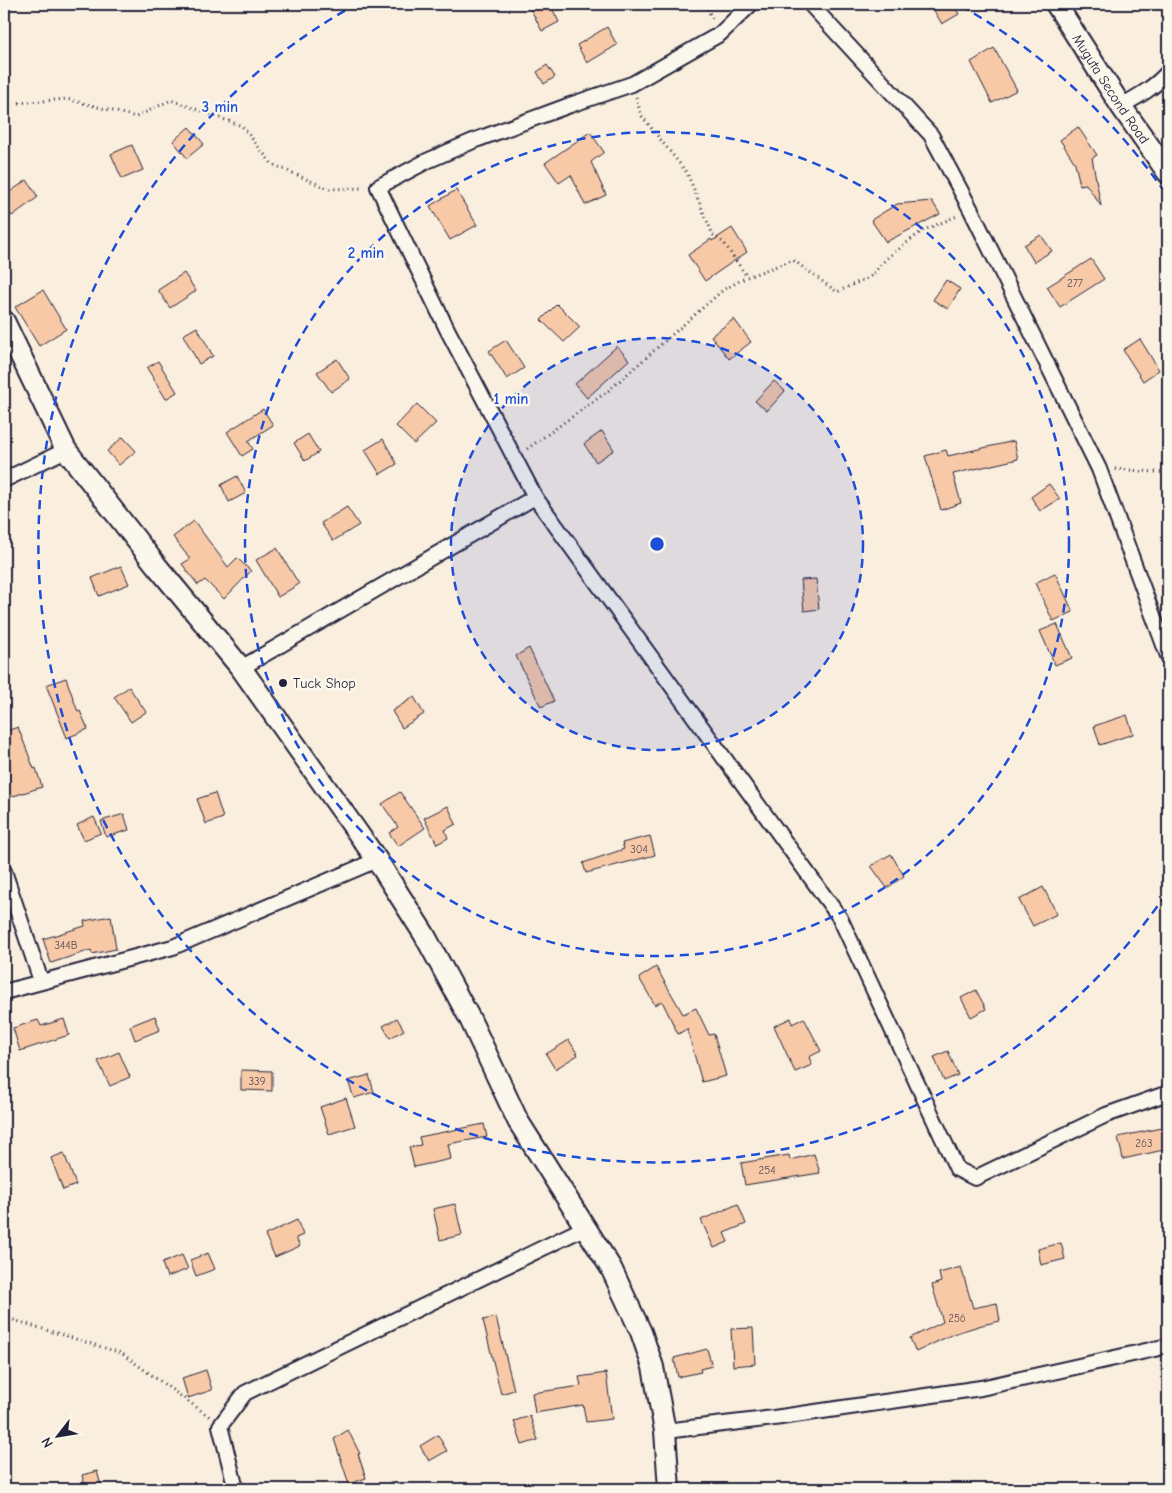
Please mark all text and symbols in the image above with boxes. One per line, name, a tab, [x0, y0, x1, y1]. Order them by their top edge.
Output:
street label: Muguta Second Road	[1068, 31, 1153, 147]
text: 3 min	[202, 98, 238, 116]
text: 2 min	[348, 244, 384, 262]
house number: 277	[1067, 277, 1083, 290]
text: 1 min	[494, 390, 528, 408]
centre of rings	[648, 535, 666, 553]
place label: Tuck Shop	[293, 675, 356, 692]
marker: Tuck Shop	[277, 677, 289, 689]
house number: 304	[630, 843, 648, 856]
house number: 344B	[54, 939, 78, 952]
house number: 339	[249, 1075, 266, 1088]
house number: 263	[1135, 1137, 1153, 1150]
house number: 254	[758, 1164, 776, 1177]
house number: 256	[948, 1312, 966, 1325]
north arrow	[32, 1410, 82, 1460]
text: N	[38, 1434, 57, 1451]

